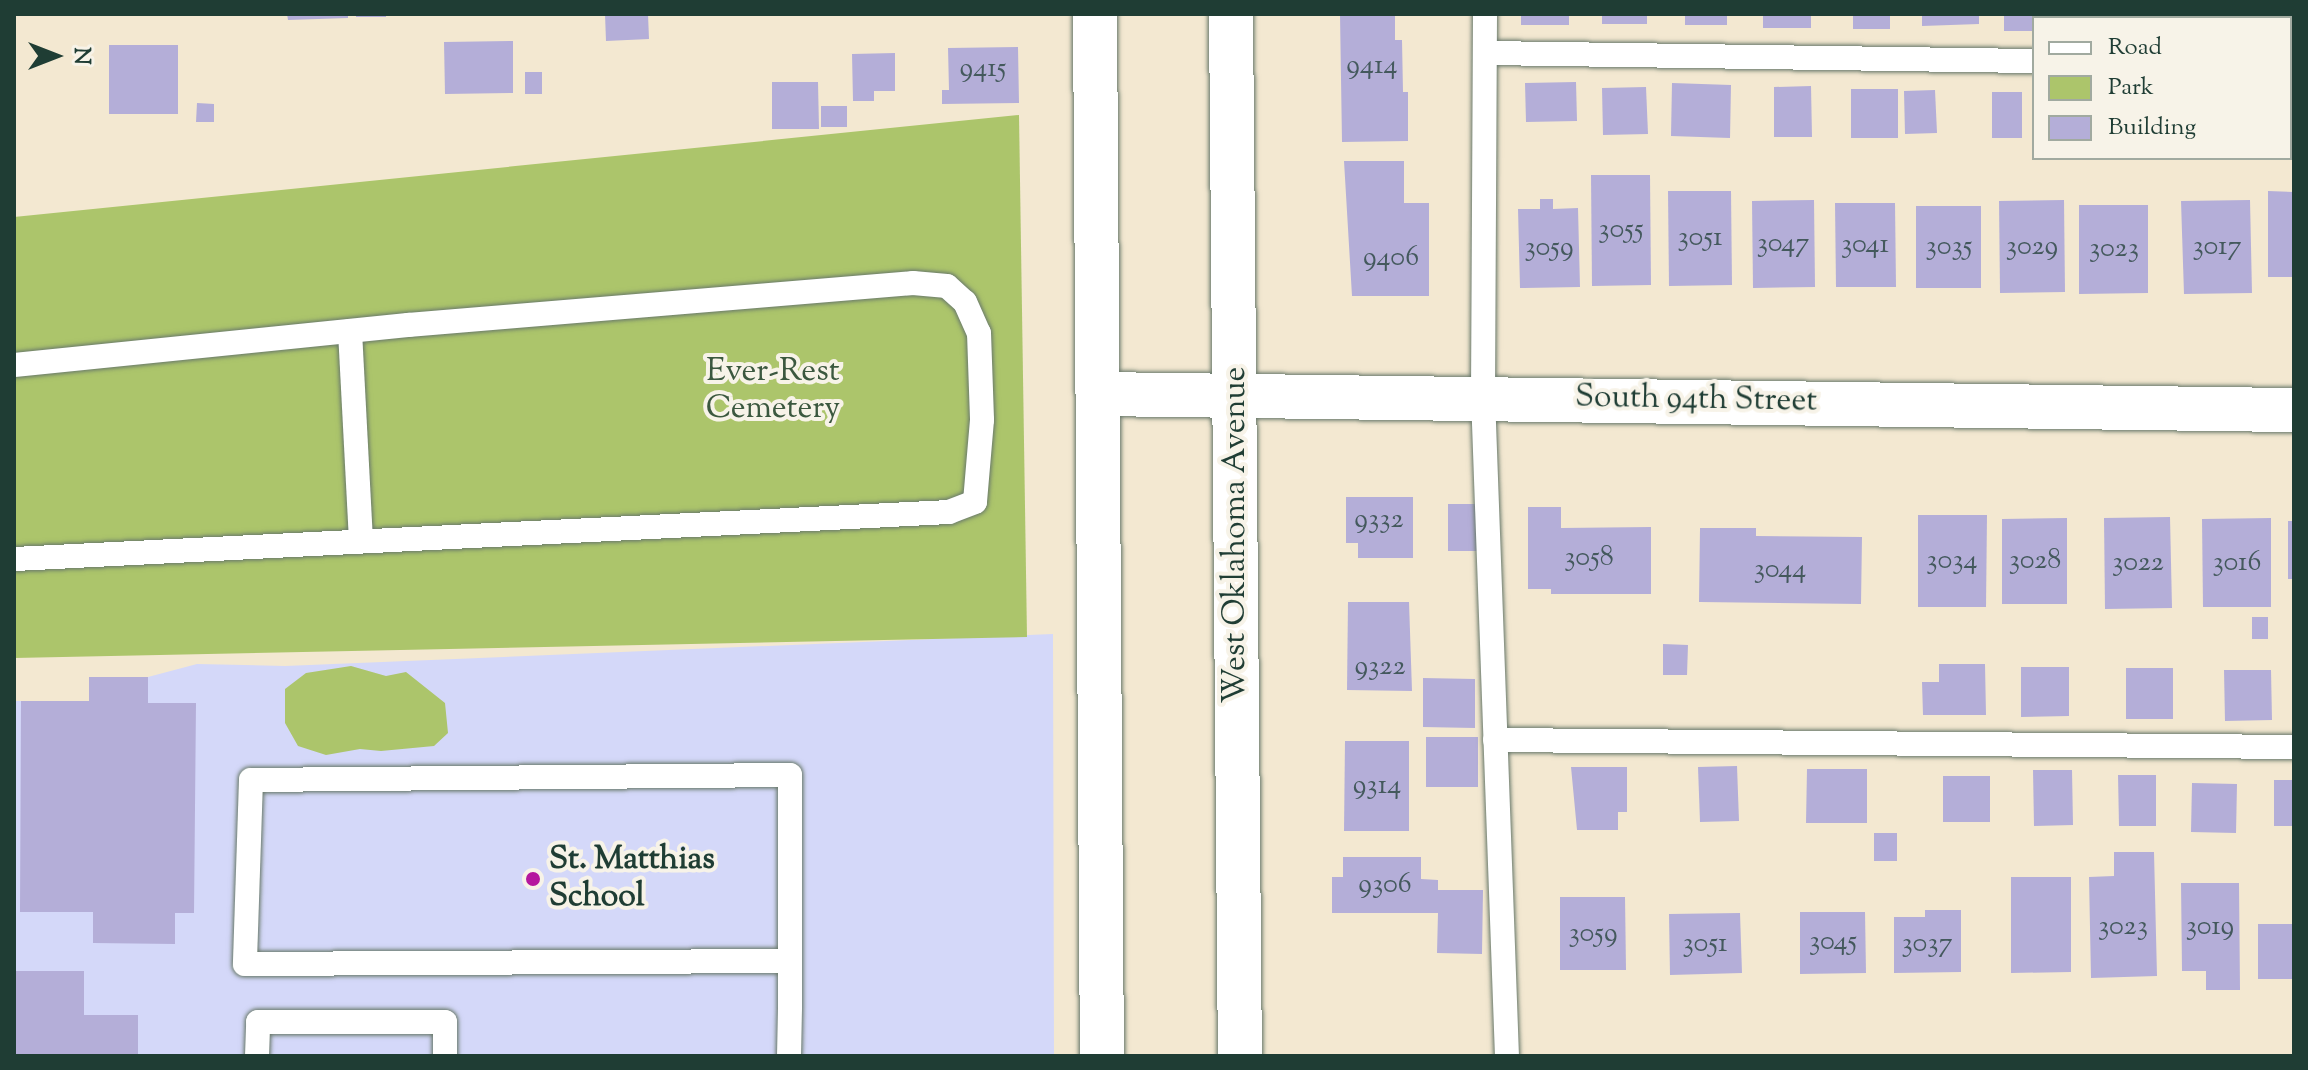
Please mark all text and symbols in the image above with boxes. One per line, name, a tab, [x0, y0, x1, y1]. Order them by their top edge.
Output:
north arrow	[16, 16, 96, 96]
legend	[2032, 16, 2292, 160]
text: Road	[2108, 31, 2162, 65]
text: N	[64, 47, 96, 65]
house number: 9414	[1346, 49, 1398, 83]
house number: 9415	[960, 52, 1006, 86]
text: Park	[2108, 71, 2154, 105]
text: Building	[2108, 111, 2196, 145]
house number: 3055	[1598, 213, 1644, 247]
house number: 3051	[1678, 221, 1722, 255]
house number: 3047	[1757, 227, 1809, 261]
house number: 3041	[1841, 228, 1889, 262]
house number: 3035	[1926, 230, 1972, 264]
house number: 3029	[2006, 230, 2058, 264]
house number: 3017	[2192, 230, 2242, 264]
house number: 3059	[1524, 231, 1574, 265]
house number: 3023	[2089, 232, 2139, 266]
house number: 9406	[1363, 241, 1419, 275]
park label: Ever-Rest Cemetery	[706, 354, 840, 429]
street label: West Oklahoma Avenue	[1217, 367, 1255, 703]
street label: South 94th Street	[1575, 379, 1817, 421]
house number: 9332	[1354, 503, 1404, 537]
house number: 3058	[1564, 541, 1614, 575]
house number: 3034	[1926, 544, 1978, 578]
house number: 3028	[2009, 544, 2061, 578]
house number: 3022	[2112, 546, 2164, 580]
house number: 3016	[2212, 546, 2262, 580]
house number: 3044	[1754, 553, 1806, 587]
house number: 9322	[1354, 650, 1406, 684]
house number: 9314	[1353, 769, 1401, 803]
place label: St. Matthias School	[549, 842, 715, 917]
house number: 9306	[1358, 868, 1412, 902]
marker: St. Matthias School	[524, 870, 542, 888]
house number: 3023	[2098, 910, 2148, 944]
house number: 3019	[2186, 910, 2234, 944]
house number: 3059	[1568, 917, 1618, 951]
house number: 3045	[1809, 925, 1857, 959]
house number: 3051	[1683, 927, 1727, 961]
house number: 3037	[1901, 927, 1953, 961]

